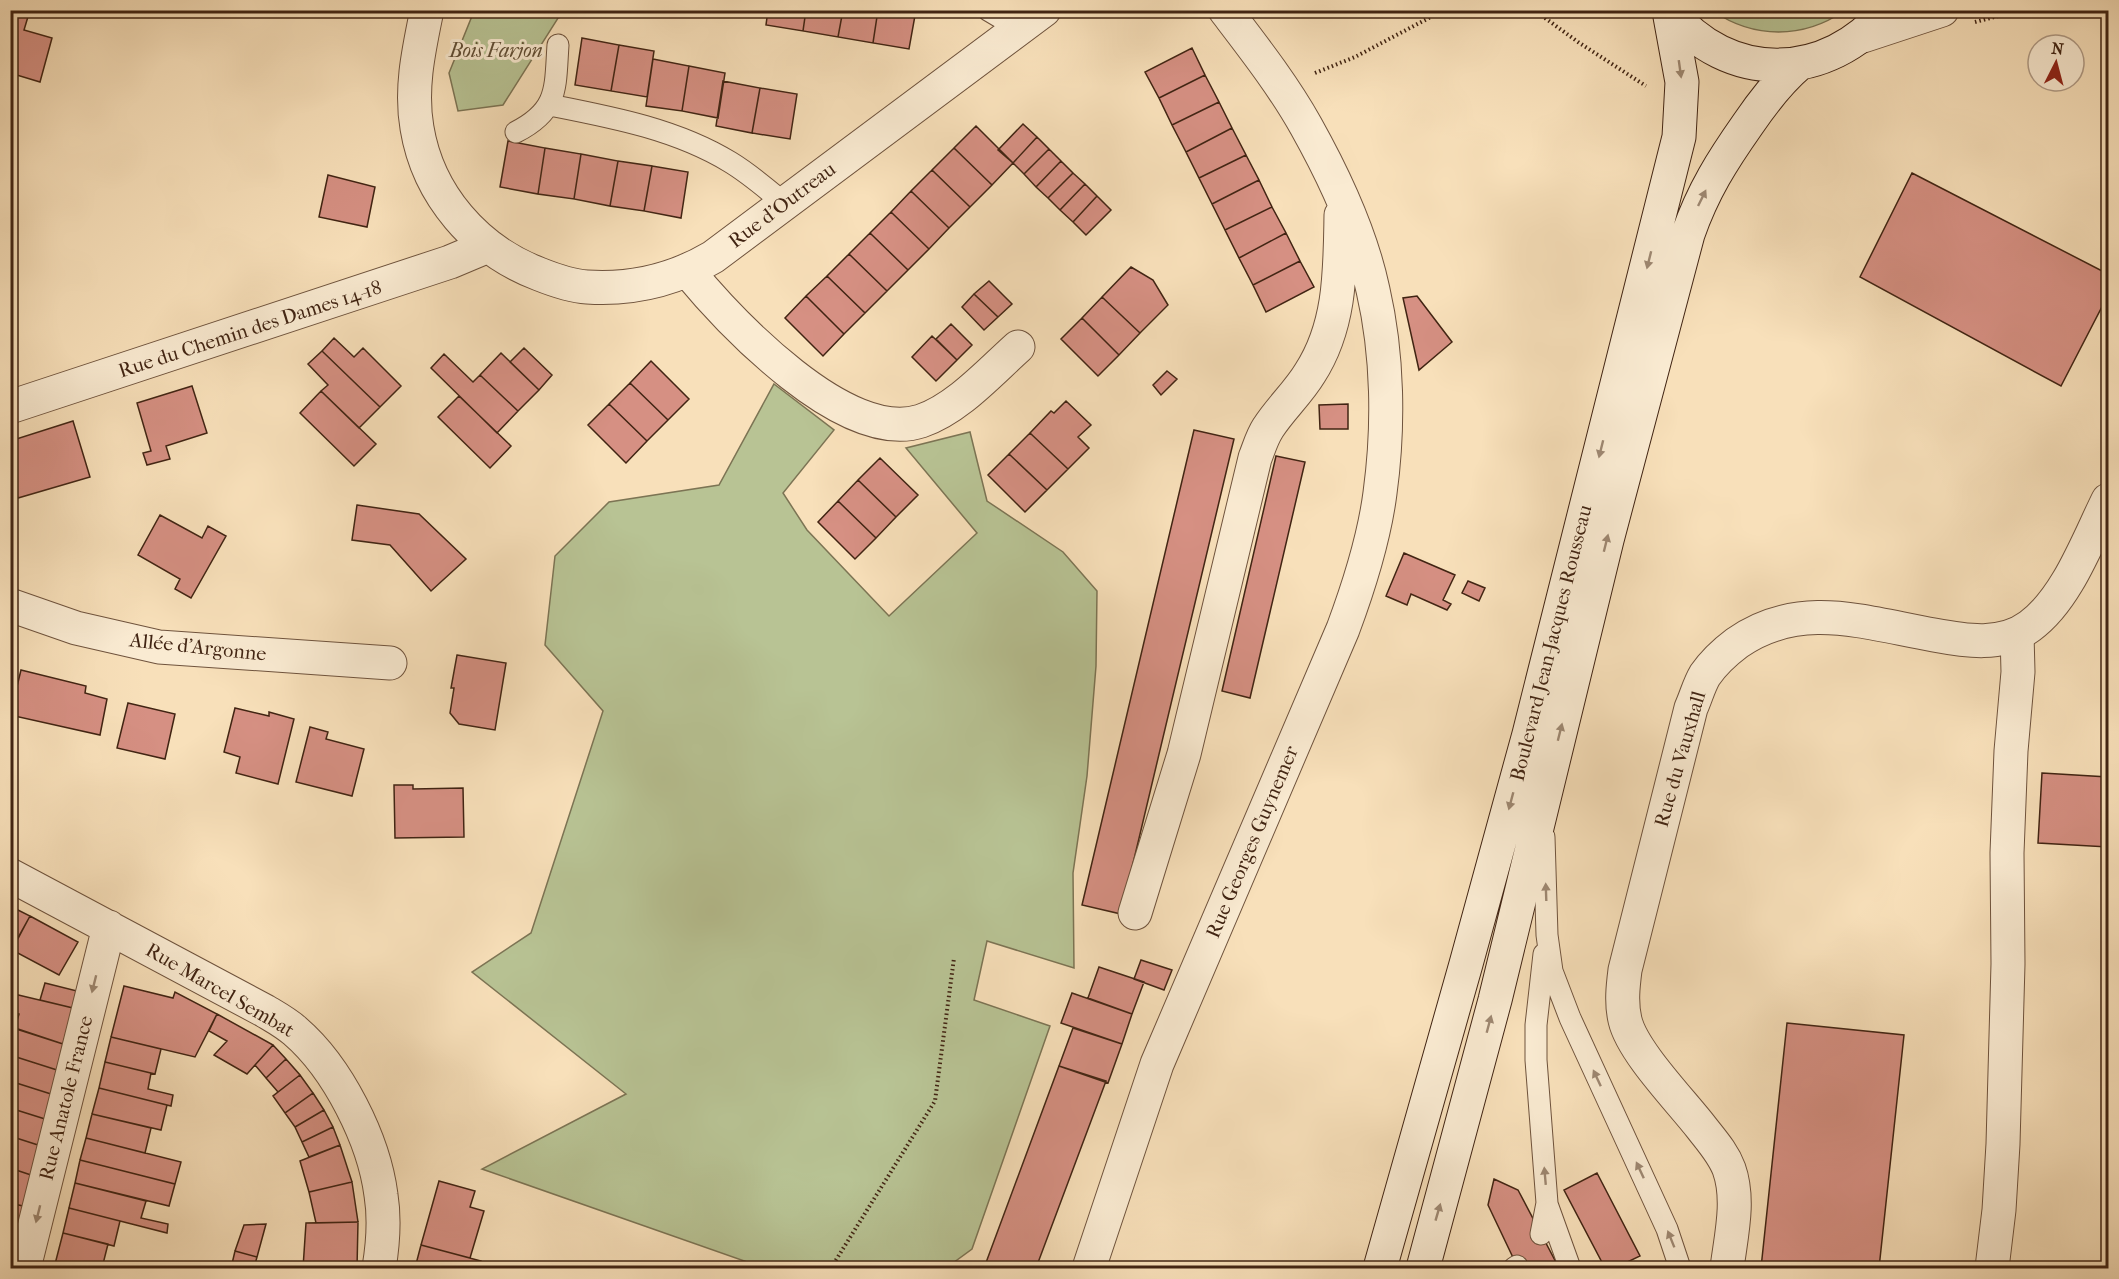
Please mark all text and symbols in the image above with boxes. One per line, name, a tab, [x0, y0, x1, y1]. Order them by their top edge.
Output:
north arrow	[2026, 33, 2086, 93]
text: N	[2050, 38, 2065, 59]
park label: Bois Farjon	[448, 39, 543, 62]
one-way arrow	[1675, 59, 1684, 78]
street label: Rue d'Outreau	[724, 157, 840, 253]
one-way arrow	[1698, 190, 1707, 207]
one-way arrow	[1643, 251, 1653, 269]
street label: Rue du Chemin des Dames 14-18	[116, 276, 384, 382]
one-way arrow	[1595, 440, 1605, 458]
street label: Boulevard Jean-Jacques Rousseau	[1506, 502, 1597, 784]
one-way arrow	[1602, 534, 1612, 552]
street label: Allée d'Argonne	[128, 628, 268, 666]
street label: Rue du Vauxhall	[1650, 688, 1711, 830]
one-way arrow	[1556, 723, 1566, 742]
street label: Rue Georges Guynemer	[1201, 742, 1303, 942]
one-way arrow	[1506, 792, 1515, 810]
one-way arrow	[1541, 883, 1551, 902]
street label: Rue Marcel Sembat	[142, 938, 298, 1042]
one-way arrow	[89, 974, 99, 993]
street label: Rue Anatole France	[34, 1013, 98, 1183]
one-way arrow	[1484, 1015, 1494, 1033]
one-way arrow	[1592, 1068, 1602, 1086]
one-way arrow	[1635, 1162, 1644, 1179]
one-way arrow	[1540, 1167, 1549, 1186]
one-way arrow	[1434, 1203, 1444, 1221]
one-way arrow	[32, 1204, 42, 1223]
one-way arrow	[1666, 1229, 1676, 1247]

